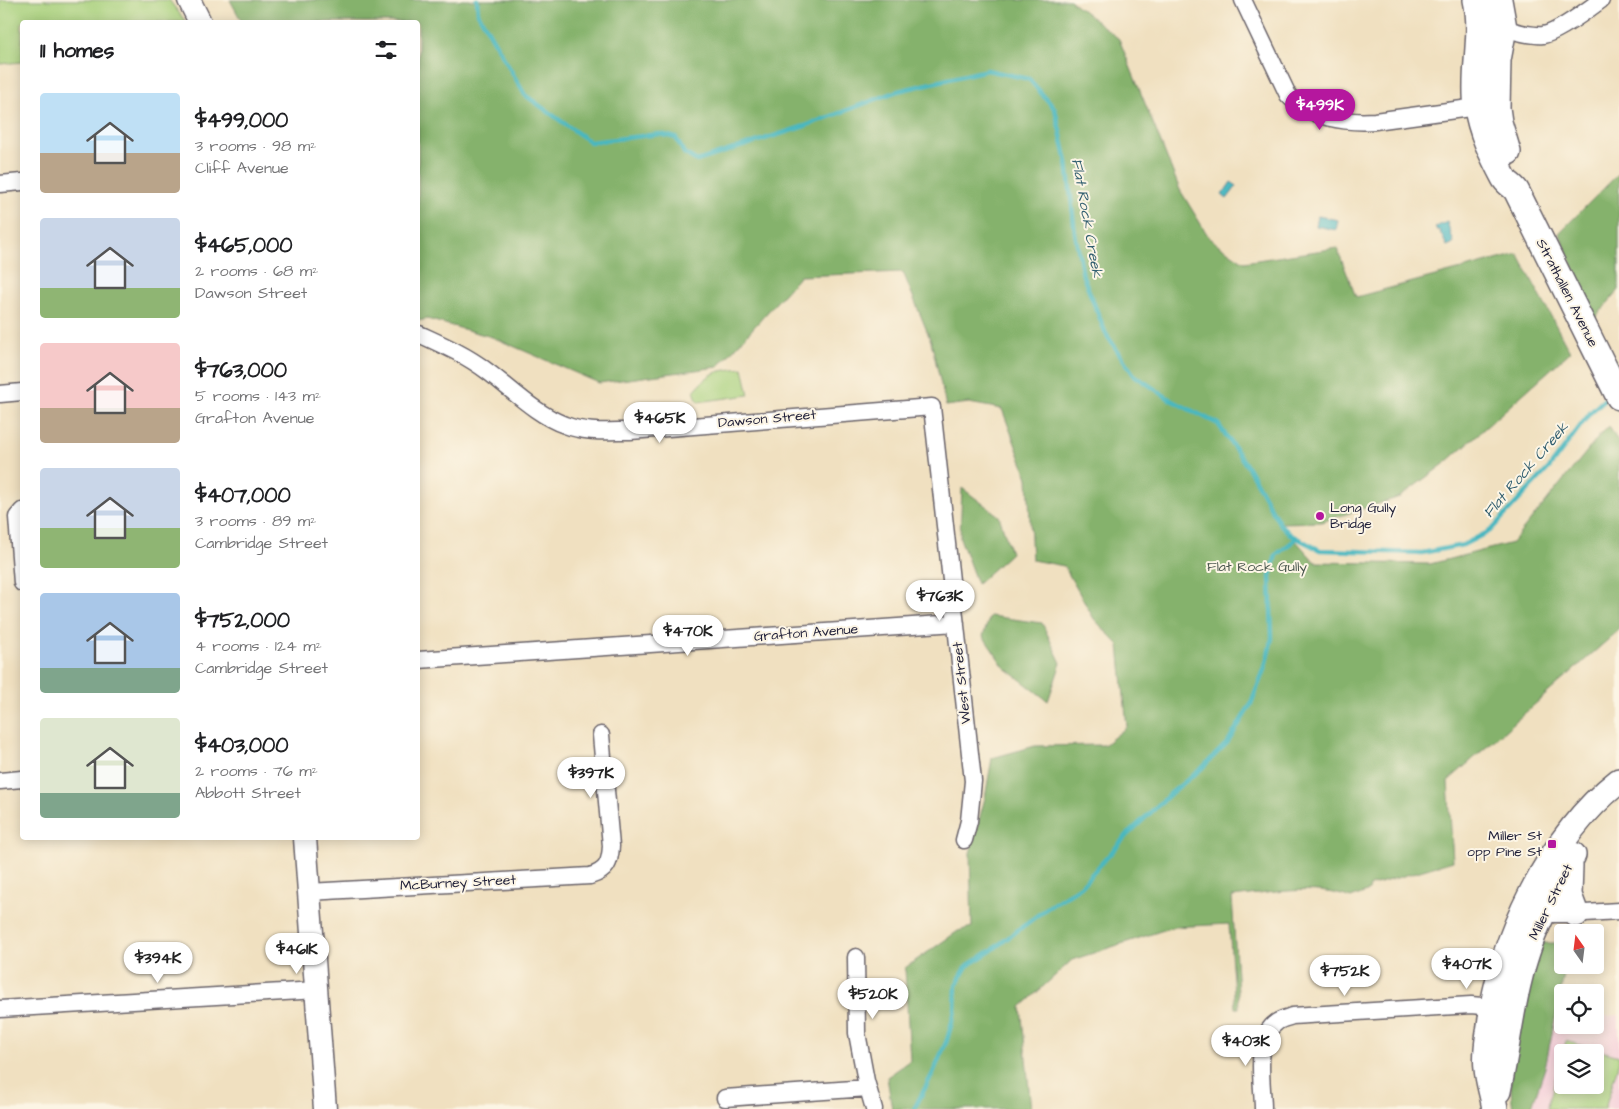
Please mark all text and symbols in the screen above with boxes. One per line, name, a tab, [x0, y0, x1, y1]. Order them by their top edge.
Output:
text: 11 homes	[40, 36, 114, 65]
icon: filters	[372, 36, 400, 64]
pin: $499K	[1285, 88, 1355, 131]
text: $499K	[1296, 94, 1344, 116]
text: $499,000	[195, 106, 288, 135]
icon: home	[80, 113, 140, 173]
text: 3 rooms · 98 m²	[195, 135, 316, 157]
text: Cliff Avenue	[195, 157, 289, 179]
water label: Flat Rock Creek	[1066, 157, 1108, 280]
text: $465,000	[195, 231, 293, 260]
street label: Strathallen Avenue	[1531, 235, 1603, 351]
icon: home	[80, 238, 140, 298]
text: 2 rooms · 68 m²	[195, 260, 318, 282]
text: Dawson Street	[195, 282, 307, 304]
text: $763,000	[195, 356, 287, 385]
icon: home	[80, 363, 140, 423]
text: 5 rooms · 143 m²	[195, 385, 321, 407]
pin: $465K	[625, 402, 695, 444]
street label: Dawson Street	[717, 405, 817, 433]
text: Grafton Avenue	[195, 407, 314, 429]
text: $465K	[635, 407, 685, 429]
water label: Flat Rock Creek	[1479, 417, 1574, 522]
text: $407,000	[195, 481, 291, 510]
icon: home	[80, 488, 140, 548]
place label: Long Gully Bridge	[1330, 498, 1397, 534]
text: 3 rooms · 89 m²	[195, 510, 316, 532]
marker: Long Gully Bridge	[1314, 510, 1326, 522]
text: Cambridge Street	[195, 532, 328, 554]
park label: Flat Rock Gully	[1207, 557, 1307, 577]
pin: $763K	[905, 580, 975, 622]
text: $763K	[917, 585, 963, 607]
text: $752,000	[195, 606, 290, 635]
icon: home	[80, 613, 140, 673]
pin: $470K	[653, 614, 723, 657]
street label: Grafton Avenue	[753, 619, 859, 647]
text: $470K	[663, 620, 713, 642]
text: 4 rooms · 124 m²	[195, 635, 322, 657]
street label: West Street	[948, 641, 976, 725]
text: Cambridge Street	[195, 657, 328, 679]
text: $403,000	[195, 731, 288, 760]
icon: home	[80, 738, 140, 798]
pin: $397K	[556, 756, 626, 799]
text: 2 rooms · 76 m²	[195, 760, 318, 782]
text: $397K	[568, 762, 614, 784]
text: Abbott Street	[195, 782, 301, 804]
place label: Miller St opp Pine St	[1467, 826, 1542, 862]
marker: Miller St opp Pine St	[1546, 838, 1558, 850]
street label: Miller Street	[1524, 860, 1578, 943]
street label: McBurney Street	[399, 870, 517, 896]
north arrow	[1554, 924, 1604, 974]
map controls	[1554, 924, 1604, 1094]
pin: $461K	[262, 932, 332, 975]
text: $461K	[276, 938, 318, 960]
pin: $394K	[123, 942, 193, 984]
text: $394K	[135, 947, 181, 969]
pin: $407K	[1432, 948, 1502, 990]
text: $407K	[1442, 953, 1492, 975]
pin: $752K	[1310, 954, 1380, 997]
text: $752K	[1321, 960, 1369, 982]
pin: $520K	[838, 978, 908, 1020]
text: $520K	[848, 983, 898, 1005]
button: locate	[1554, 984, 1604, 1034]
pin: $403K	[1211, 1024, 1281, 1067]
text: $403K	[1222, 1030, 1270, 1052]
button: layers	[1554, 1044, 1604, 1094]

